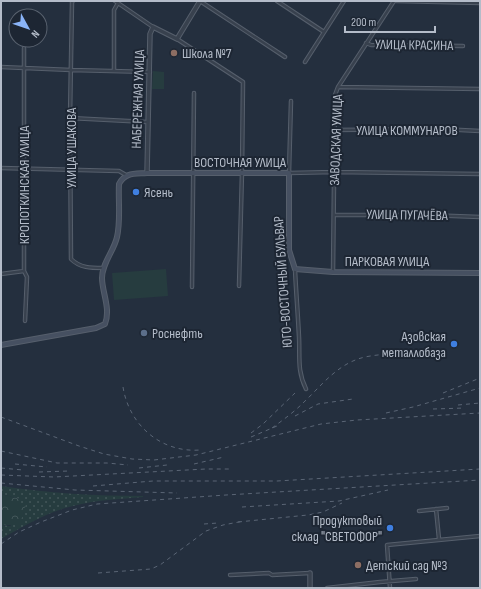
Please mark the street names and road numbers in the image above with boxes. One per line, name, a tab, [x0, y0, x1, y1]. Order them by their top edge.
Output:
street label: УЛИЦА КРАСИНА	[375, 36, 454, 54]
street label: НАБЕРЕЖНАЯ УЛИЦА	[128, 48, 148, 149]
street label: ЗАВОДСКАЯ УЛИЦА	[326, 93, 346, 186]
street label: УЛИЦА УШАКОВА	[63, 107, 80, 188]
street label: УЛИЦА КОММУНАРОВ	[356, 122, 458, 139]
street label: КРОПОТКИНСКАЯ УЛИЦА	[16, 125, 33, 244]
street label: ВОСТОЧНАЯ УЛИЦА	[194, 154, 287, 171]
street label: УЛИЦА ПУГАЧЁВА	[366, 206, 449, 224]
street label: ЮГО-ВОСТОЧНЫЙ БУЛЬВАР	[270, 216, 296, 348]
street label: ПАРКОВАЯ УЛИЦА	[345, 253, 430, 270]

